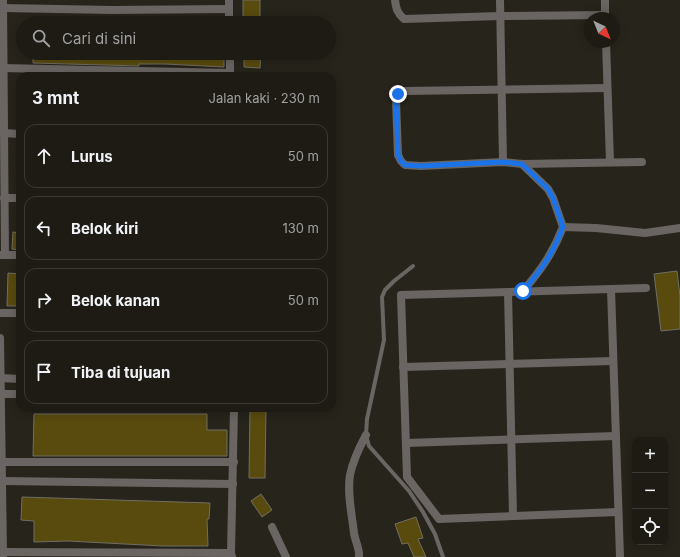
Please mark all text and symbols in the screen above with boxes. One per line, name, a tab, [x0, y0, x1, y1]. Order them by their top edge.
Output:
north arrow	[584, 12, 620, 48]
search box	[16, 16, 336, 60]
icon: search	[30, 27, 52, 49]
text: Cari di sini	[62, 29, 136, 48]
route end	[389, 85, 407, 103]
text: 3 mnt	[32, 88, 79, 108]
text: Jalan kaki · 230 m	[209, 90, 320, 106]
icon: ahead	[33, 145, 55, 167]
text: Lurus	[71, 147, 113, 166]
text: 50 m	[288, 148, 319, 164]
icon: left	[33, 217, 55, 239]
text: Belok kiri	[71, 219, 138, 238]
text: 130 m	[282, 220, 319, 236]
route start	[514, 282, 532, 300]
icon: right	[33, 289, 55, 311]
text: Belok kanan	[71, 291, 160, 310]
text: 50 m	[288, 292, 319, 308]
icon: arrive	[33, 361, 55, 383]
text: Tiba di tujuan	[71, 363, 170, 382]
map controls	[632, 437, 668, 545]
button: +	[632, 437, 668, 473]
button: −	[632, 473, 668, 509]
button: locate	[632, 509, 668, 545]

